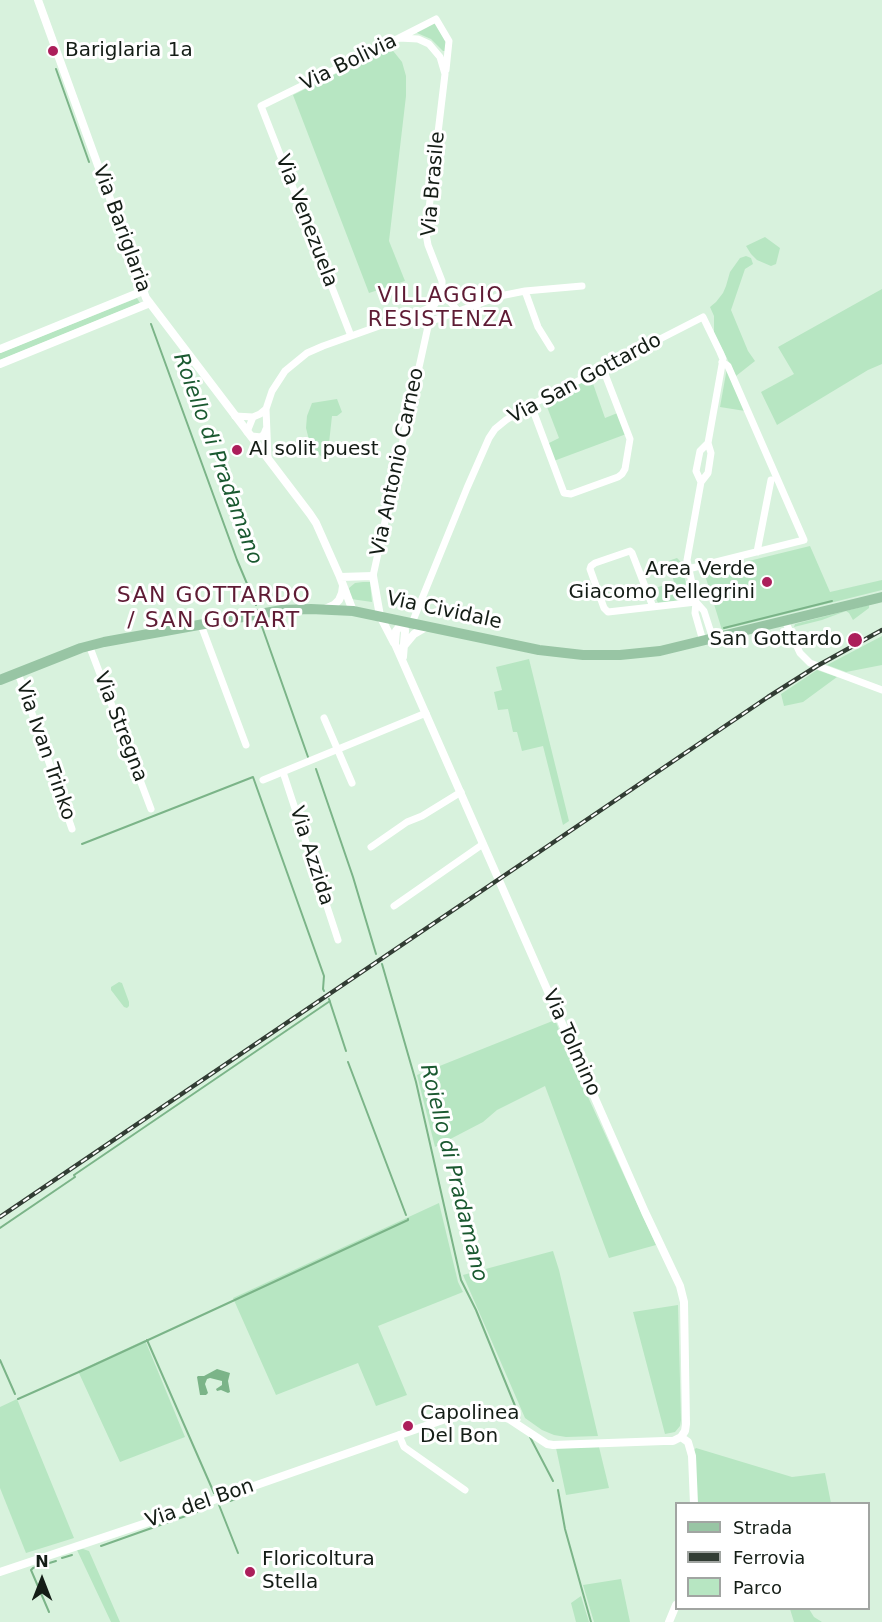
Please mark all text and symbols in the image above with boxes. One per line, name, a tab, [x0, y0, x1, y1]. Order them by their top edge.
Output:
street label: Via Bolivia	[297, 29, 401, 97]
place label: Bariglaria 1a	[65, 39, 193, 63]
marker: Bariglaria 1a	[46, 44, 60, 58]
street label: Via Brasile	[417, 130, 451, 238]
street label: Via Venezuela	[270, 151, 342, 291]
street label: Via Bariglaria	[87, 162, 155, 296]
district label: VILLAGGIO RESISTENZA	[368, 284, 514, 334]
street label: Via San Gottardo	[504, 329, 666, 429]
water label: Roiello di Pradamano	[167, 350, 267, 568]
street label: Via Antonio Carneo	[366, 366, 430, 558]
place label: Al solit puest	[249, 438, 379, 462]
marker: Al solit puest	[230, 443, 244, 457]
place label: Area Verde Giacomo Pellegrini	[569, 558, 755, 605]
marker: Area Verde Giacomo Pellegrini	[760, 575, 774, 589]
district label: SAN GOTTARDO / SAN GOTART	[117, 583, 311, 634]
street label: Via Cividale	[384, 587, 504, 635]
place label: San Gottardo	[710, 628, 842, 652]
marker: San Gottardo	[846, 631, 864, 649]
street label: Via Stregna	[88, 669, 152, 785]
street label: Via Ivan Trinko	[10, 678, 80, 824]
street label: Via Azzida	[284, 804, 338, 908]
street label: Via Tolmino	[537, 986, 605, 1100]
water label: Roiello di Pradamano	[414, 1062, 492, 1284]
place label: Capolinea Del Bon	[420, 1402, 520, 1449]
marker: Capolinea Del Bon	[401, 1419, 415, 1433]
street label: Via del Bon	[143, 1474, 257, 1534]
legend	[675, 1502, 870, 1610]
text: Strada	[733, 1517, 792, 1538]
text: Ferrovia	[733, 1547, 805, 1568]
place label: Floricoltura Stella	[262, 1548, 375, 1595]
north arrow	[12, 1550, 72, 1610]
text: N	[35, 1552, 49, 1571]
marker: Floricoltura Stella	[243, 1565, 257, 1579]
text: Parco	[733, 1577, 782, 1598]

